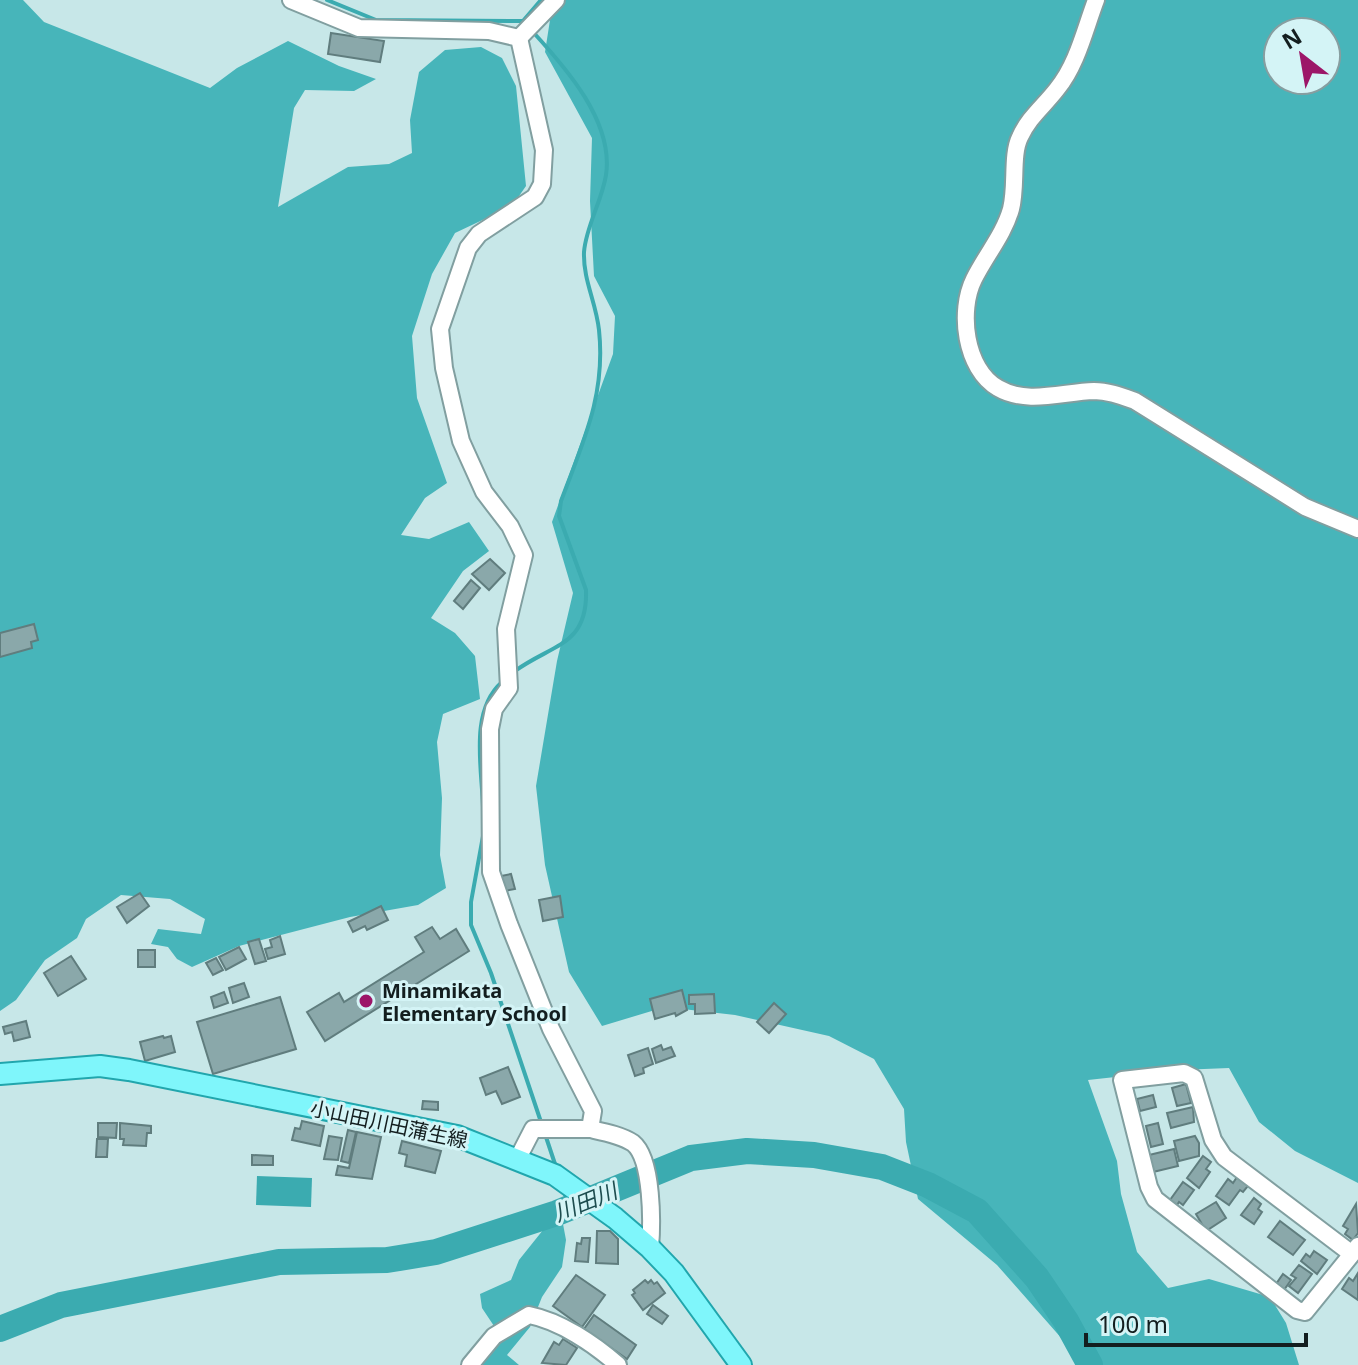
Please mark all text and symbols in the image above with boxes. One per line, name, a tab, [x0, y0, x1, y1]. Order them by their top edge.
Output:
north arrow	[1262, 16, 1342, 96]
text: N	[1276, 21, 1307, 55]
place label: Minamikata Elementary School	[382, 977, 567, 1027]
marker: Minamikata Elementary School	[357, 992, 375, 1010]
street label: 小山田川田蒲生線	[308, 1094, 470, 1154]
water label: 川田川	[549, 1174, 623, 1227]
scale bar	[1086, 1297, 1306, 1347]
text: 100 m	[1098, 1307, 1168, 1340]

